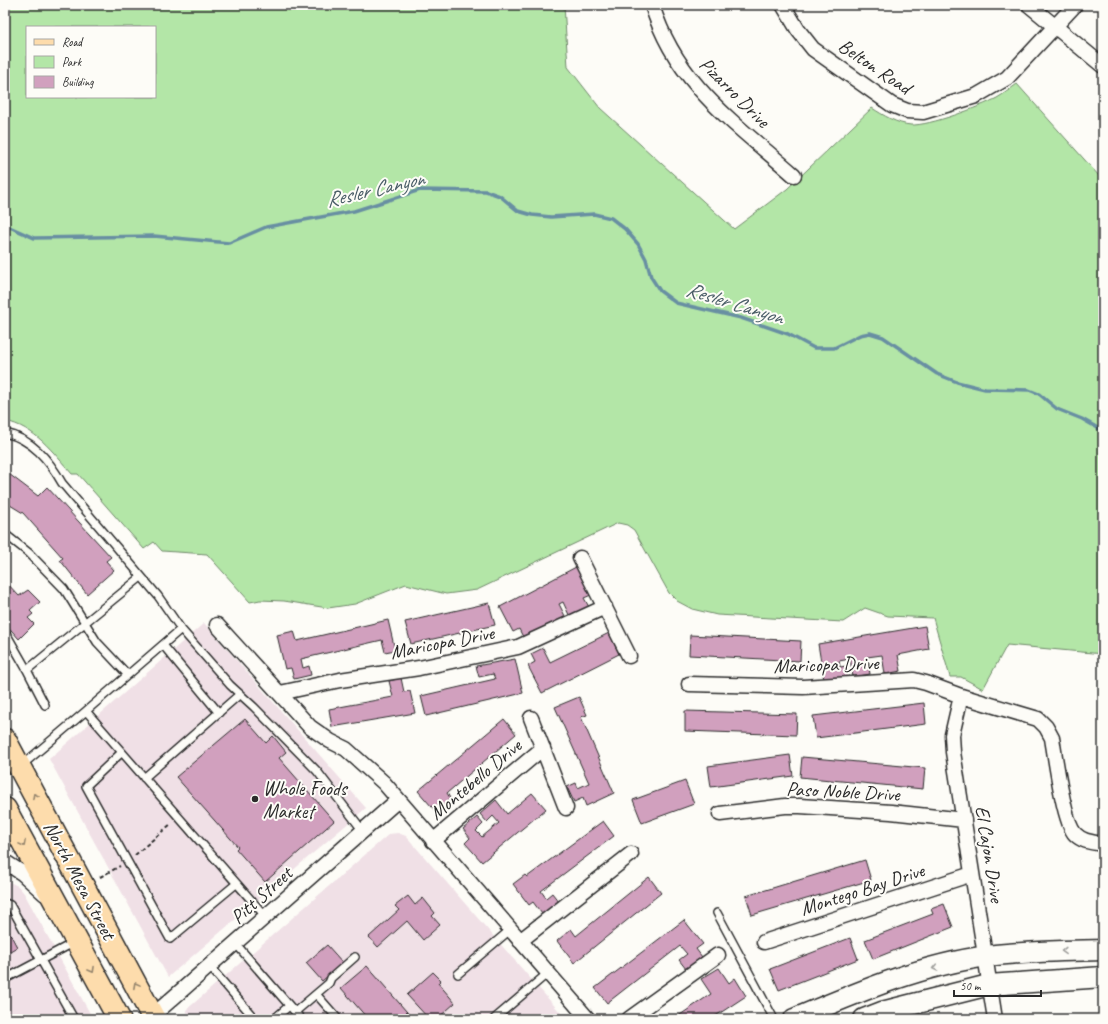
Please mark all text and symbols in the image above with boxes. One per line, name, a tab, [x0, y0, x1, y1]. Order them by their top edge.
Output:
legend	[26, 26, 156, 98]
street label: Belton Road	[834, 33, 918, 102]
text: Road	[62, 34, 84, 50]
street label: Pizarro Drive	[694, 52, 776, 134]
text: Park	[62, 54, 83, 70]
text: Building	[62, 74, 94, 90]
water label: Resler Canyon	[323, 165, 429, 213]
water label: Resler Canyon	[683, 276, 789, 331]
street label: Maricopa Drive	[388, 620, 498, 665]
street label: Maricopa Drive	[773, 650, 880, 679]
street label: Montebello Drive	[424, 733, 528, 825]
place label: Whole Foods Market	[263, 776, 349, 824]
street label: Paso Noble Drive	[786, 776, 902, 807]
one-way arrow	[32, 793, 39, 800]
marker: Whole Foods Market	[250, 794, 260, 804]
street label: El Cajon Drive	[970, 804, 1010, 906]
street label: North Mesa Street	[38, 817, 122, 946]
one-way arrow	[19, 839, 26, 847]
street label: Montego Bay Drive	[797, 857, 929, 921]
street label: Pitt Street	[225, 860, 299, 930]
one-way arrow	[1061, 947, 1067, 955]
one-way arrow	[932, 963, 939, 971]
one-way arrow	[88, 966, 95, 973]
scale bar	[954, 972, 1041, 998]
text: 50 m	[960, 978, 982, 994]
one-way arrow	[133, 981, 140, 989]

